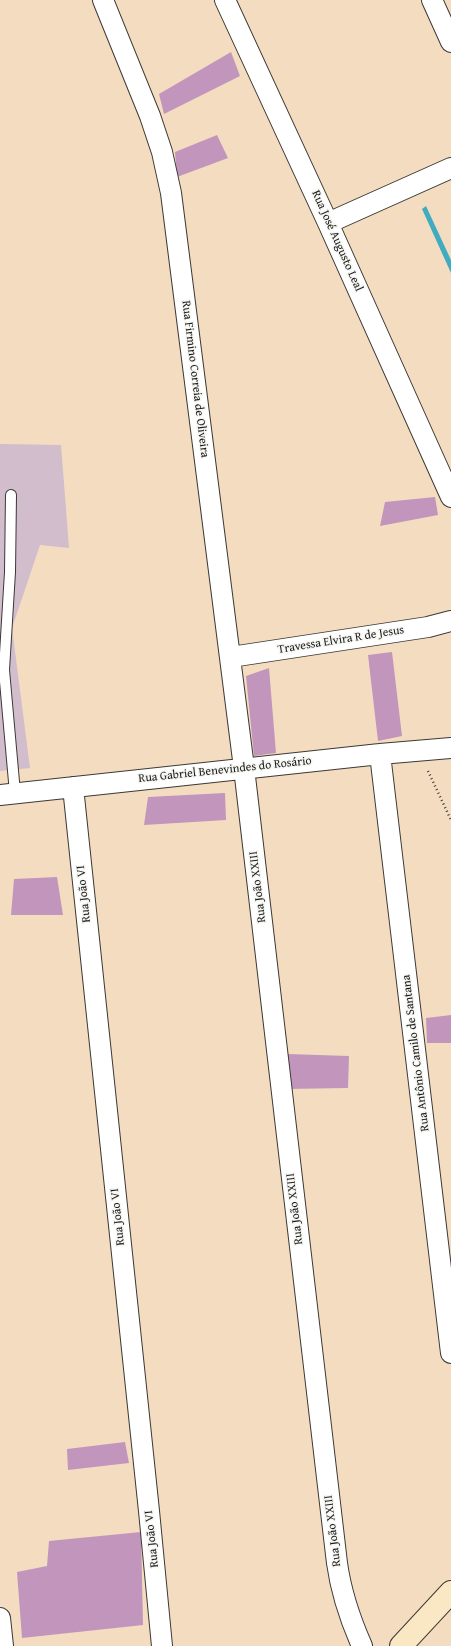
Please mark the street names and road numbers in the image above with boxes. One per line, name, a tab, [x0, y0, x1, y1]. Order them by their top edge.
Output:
street label: Rua José Augusto Leal	[308, 188, 366, 294]
street label: Rua Firmino Correia de Oliveira	[178, 300, 212, 458]
street label: Travessa Elvira R de Jesus	[277, 623, 405, 657]
street label: Rua Gabriel Benevindes do Rosário	[138, 754, 312, 786]
street label: Rua João XXIII	[246, 850, 270, 924]
street label: Rua João VI	[74, 865, 94, 923]
street label: Rua Antônio Camilo de Santana	[399, 974, 433, 1132]
street label: Rua João XXIII	[283, 1172, 307, 1246]
street label: Rua João VI	[108, 1188, 128, 1246]
street label: Rua João XXIII	[321, 1494, 345, 1568]
street label: Rua João VI	[142, 1510, 162, 1568]

